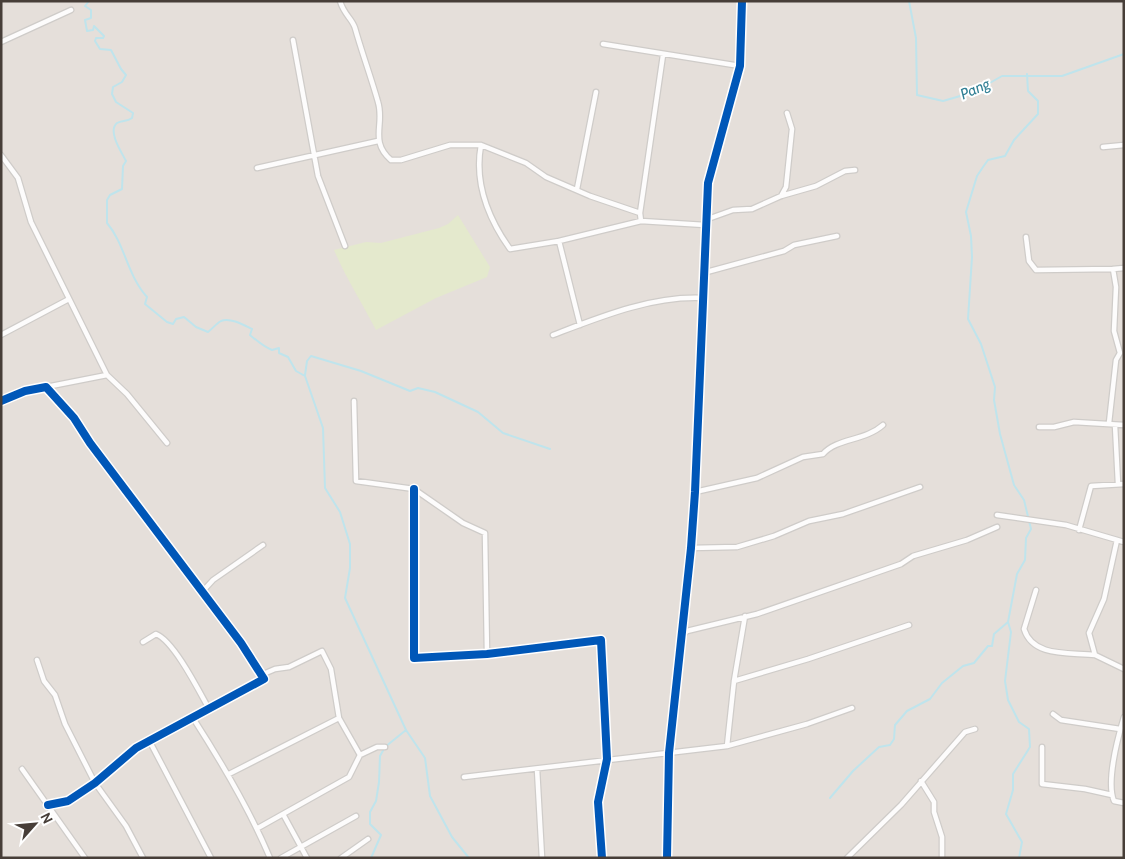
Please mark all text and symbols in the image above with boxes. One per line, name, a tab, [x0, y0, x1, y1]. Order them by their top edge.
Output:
water label: Pang	[957, 74, 994, 103]
north arrow	[10, 799, 60, 849]
text: N	[36, 810, 57, 827]

